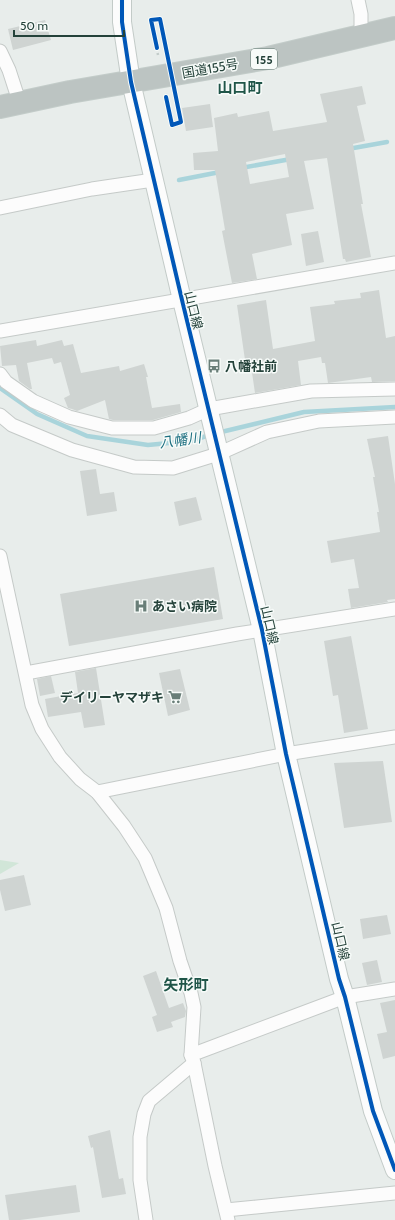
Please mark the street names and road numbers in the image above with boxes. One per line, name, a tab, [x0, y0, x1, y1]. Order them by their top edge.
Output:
road number: 155	[251, 49, 277, 69]
street label: 国道155号	[180, 55, 240, 81]
street label: 山口線	[182, 289, 206, 331]
street label: 山口線	[258, 604, 282, 646]
street label: 山口線	[329, 920, 353, 962]

